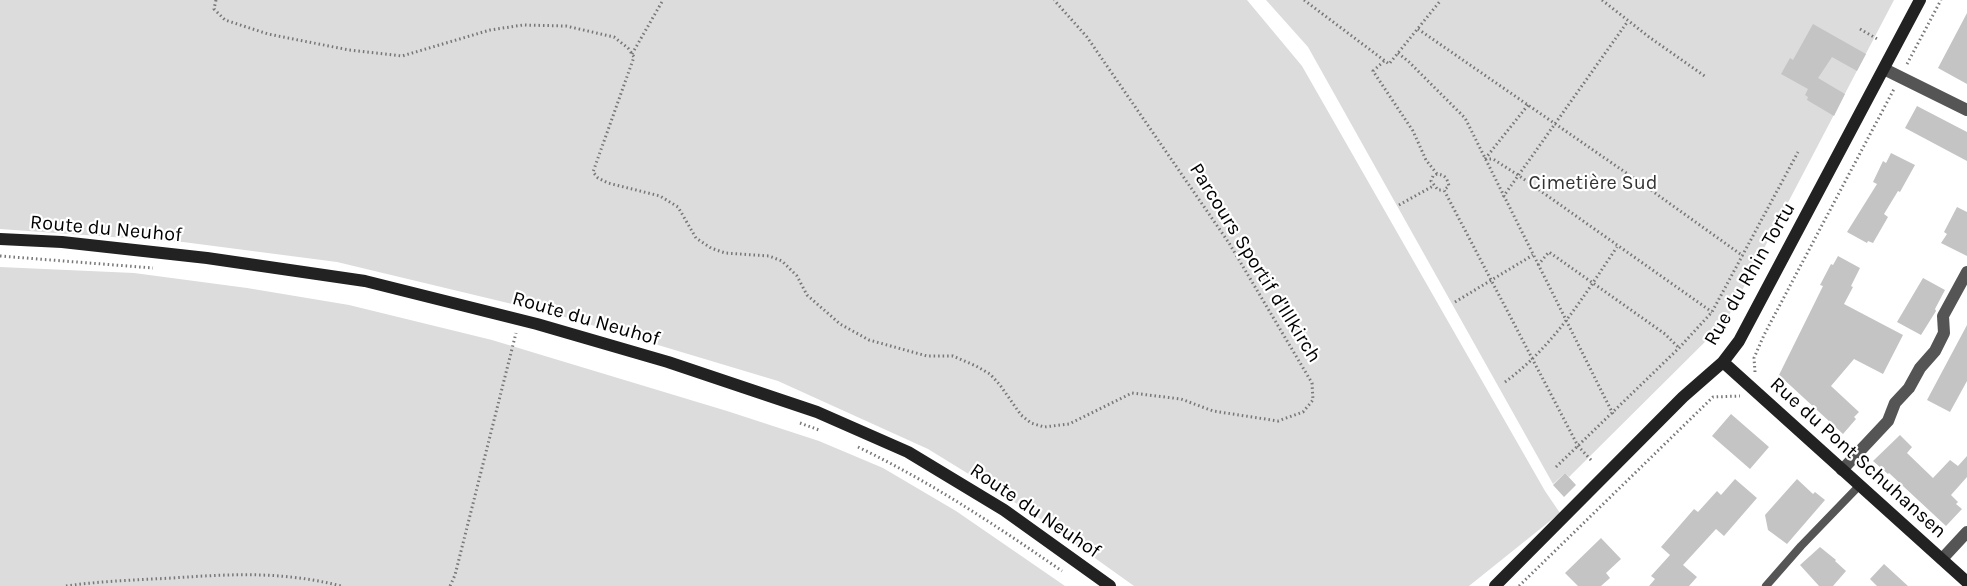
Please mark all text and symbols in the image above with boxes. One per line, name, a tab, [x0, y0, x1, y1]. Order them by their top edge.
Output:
street label: Parcours Sportif d'Illkirch	[1184, 159, 1326, 367]
park label: Cimetière Sud	[1528, 171, 1658, 195]
street label: Rue du Rhin Tortu	[1699, 198, 1801, 350]
street label: Route du Neuhof	[29, 210, 183, 248]
street label: Route du Neuhof	[509, 286, 663, 352]
street label: Rue du Pont Schuhansen	[1765, 372, 1951, 544]
street label: Route du Neuhof	[965, 458, 1105, 564]

